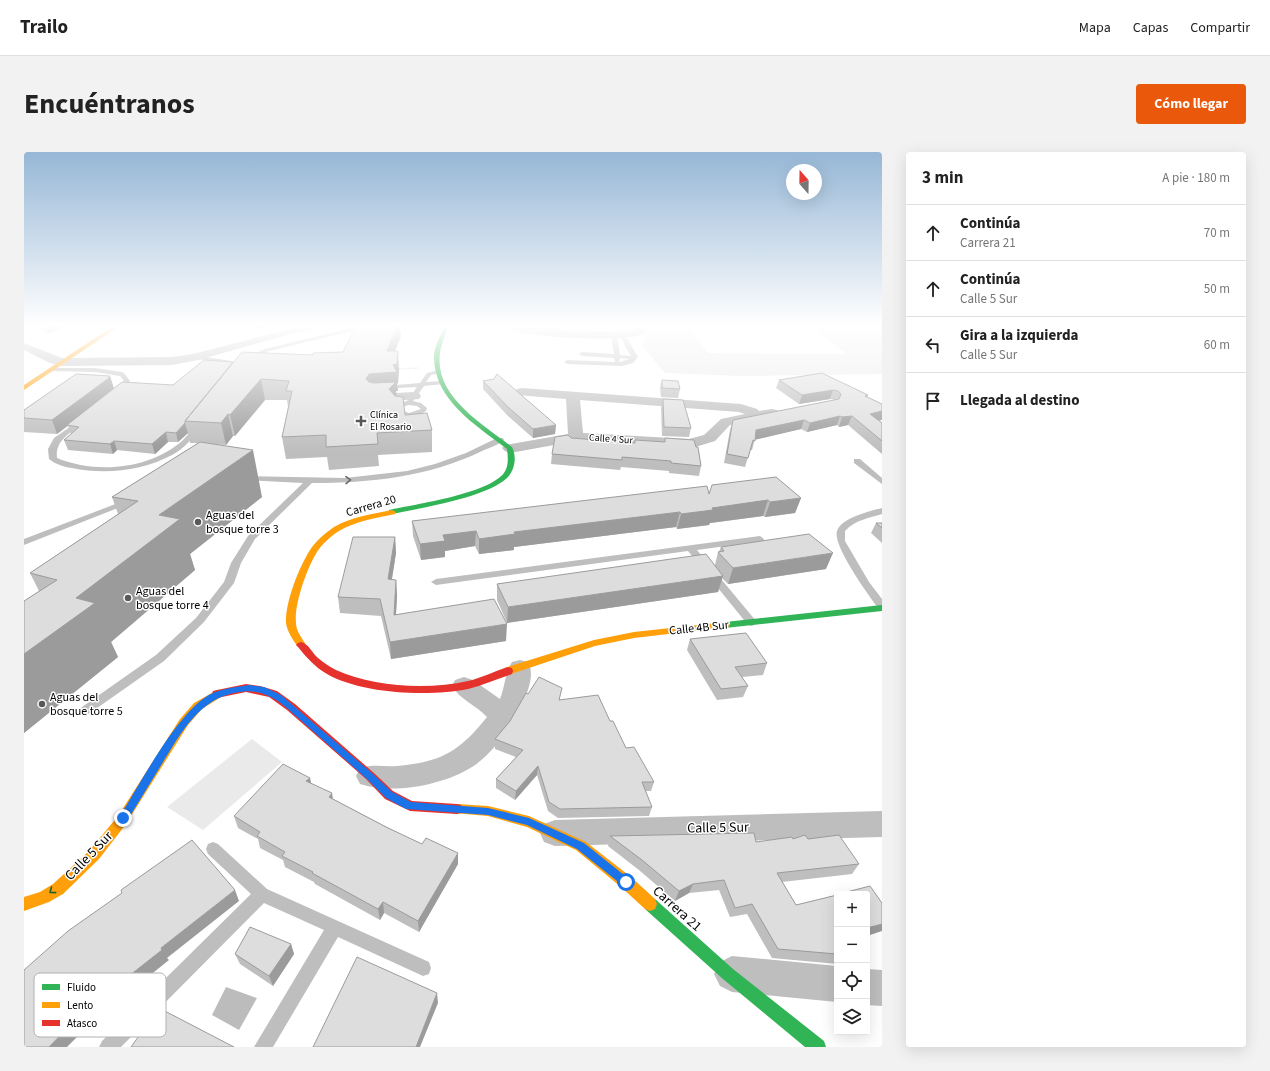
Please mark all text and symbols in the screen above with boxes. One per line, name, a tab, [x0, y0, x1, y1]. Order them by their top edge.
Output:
text: Trailo	[20, 14, 68, 41]
text: Mapa	[1079, 18, 1111, 38]
text: Capas	[1133, 18, 1168, 38]
text: Compartir	[1190, 18, 1250, 38]
text: Encuéntranos	[24, 84, 195, 124]
button: Cómo llegar	[1136, 84, 1246, 124]
north arrow	[786, 164, 822, 200]
text: 3 min	[922, 166, 963, 190]
text: A pie · 180 m	[1162, 169, 1230, 187]
text: Continúa	[960, 213, 1021, 234]
icon: ahead	[922, 222, 944, 244]
text: 70 m	[1204, 224, 1230, 242]
text: Carrera 21	[960, 234, 1016, 252]
text: Continúa	[960, 269, 1021, 290]
icon: ahead	[922, 278, 944, 300]
text: 50 m	[1204, 280, 1230, 298]
text: Calle 5 Sur	[960, 290, 1017, 308]
text: Gira a la izquierda	[960, 325, 1079, 346]
icon: left	[922, 334, 944, 356]
text: 60 m	[1204, 336, 1230, 354]
text: Calle 5 Sur	[960, 346, 1017, 364]
icon: arrive	[922, 390, 944, 412]
text: Llegada al destino	[960, 390, 1080, 411]
place label: Clínica El Rosario	[370, 408, 411, 434]
marker: Clínica El Rosario	[355, 415, 367, 427]
street label: Calle 4 Sur	[589, 430, 634, 448]
one-way arrow	[345, 476, 351, 484]
street label: Carrera 20	[344, 491, 398, 521]
place label: Aguas del bosque torre 3	[206, 507, 279, 538]
marker: Aguas del bosque torre 3	[193, 517, 203, 527]
place label: Aguas del bosque torre 4	[136, 583, 209, 614]
marker: Aguas del bosque torre 4	[123, 593, 133, 603]
street label: Calle 4B Sur	[668, 616, 730, 640]
place label: Aguas del bosque torre 5	[50, 689, 123, 720]
marker: Aguas del bosque torre 5	[37, 699, 47, 709]
route end	[114, 809, 132, 827]
street label: Calle 5 Sur	[687, 817, 749, 839]
street label: Calle 5 Sur	[60, 827, 118, 885]
route start	[617, 873, 635, 891]
street label: Carrera 21	[648, 882, 706, 936]
one-way arrow	[50, 887, 57, 894]
map controls	[834, 891, 870, 1035]
button: +	[834, 891, 870, 927]
button: −	[834, 927, 870, 963]
button: locate	[834, 963, 870, 999]
legend	[34, 973, 166, 1037]
text: Fluido	[67, 980, 96, 995]
text: Lento	[67, 998, 93, 1013]
button: layers	[834, 999, 870, 1035]
text: Atasco	[67, 1016, 97, 1031]

